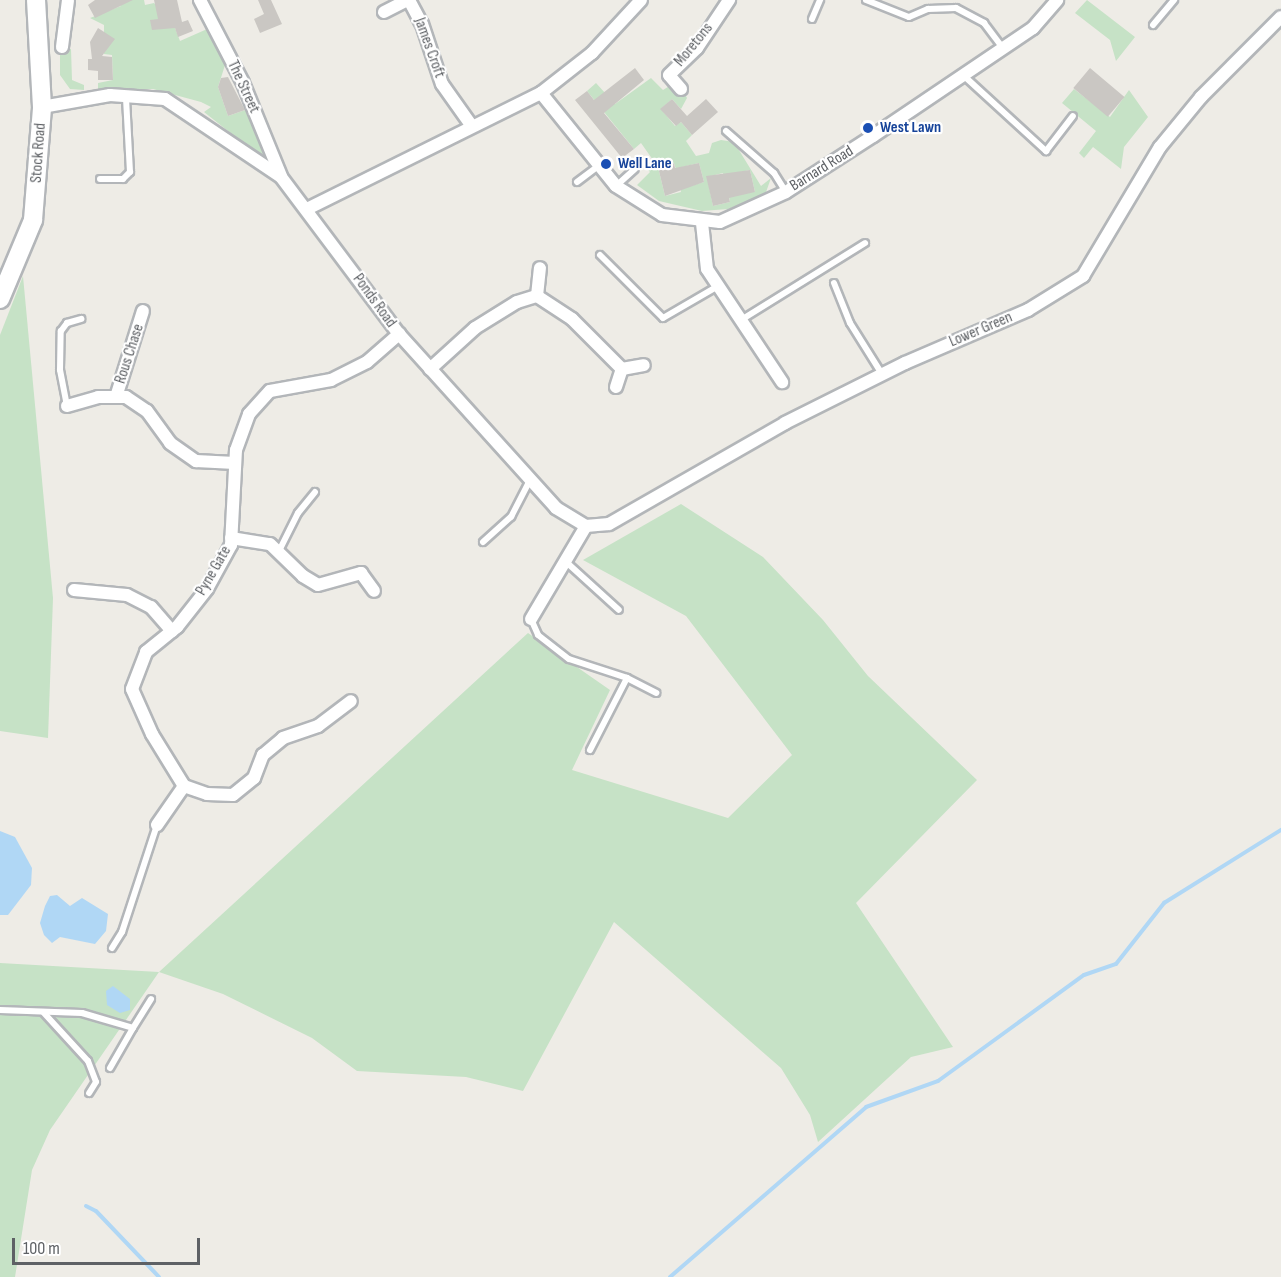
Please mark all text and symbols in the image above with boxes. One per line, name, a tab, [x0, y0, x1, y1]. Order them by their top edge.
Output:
street label: James Croft	[409, 15, 449, 81]
street label: Moretons	[671, 19, 717, 71]
street label: The Street	[222, 58, 264, 116]
place label: West Lawn	[880, 118, 941, 138]
marker: West Lawn	[861, 121, 875, 135]
street label: Stock Road	[27, 122, 51, 184]
street label: Barnard Road	[787, 142, 857, 196]
place label: Well Lane	[618, 154, 672, 174]
marker: Well Lane	[599, 157, 613, 171]
street label: Ponds Road	[348, 270, 400, 332]
street label: Lower Green	[946, 308, 1016, 352]
street label: Rous Chase	[111, 322, 149, 386]
street label: Pyne Gate	[192, 543, 236, 599]
scale bar	[15, 1226, 202, 1264]
text: 100 m	[23, 1238, 60, 1259]

